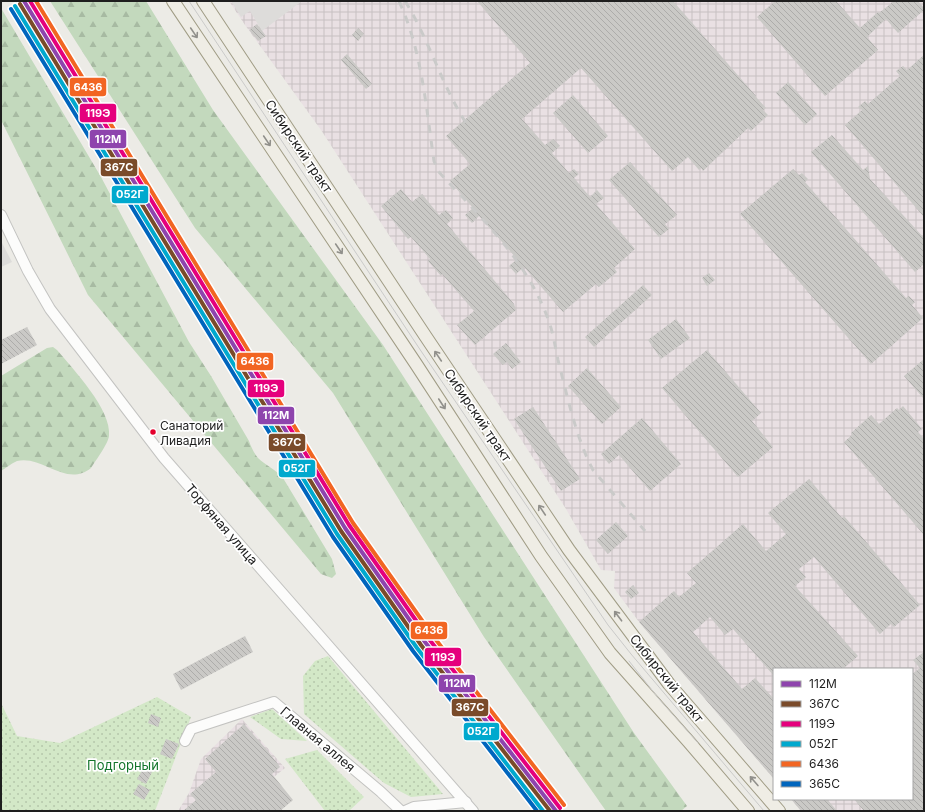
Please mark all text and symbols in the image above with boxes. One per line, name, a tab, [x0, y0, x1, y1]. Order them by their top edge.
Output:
one-way arrow	[190, 28, 198, 39]
line badge: 6436	[69, 77, 107, 97]
text: 6436	[74, 80, 102, 94]
street label: Сибирский тракт	[262, 96, 336, 196]
line badge: 119Э	[79, 103, 117, 123]
text: 119Э	[86, 106, 110, 120]
line badge: 112М	[89, 129, 127, 149]
text: 112М	[95, 132, 121, 146]
one-way arrow	[263, 136, 271, 147]
line badge: 367С	[100, 158, 138, 177]
text: 367С	[105, 160, 133, 174]
line badge: 052Г	[111, 185, 149, 204]
text: 052Г	[116, 187, 144, 201]
one-way arrow	[335, 244, 343, 255]
one-way arrow	[434, 350, 442, 362]
line badge: 6436	[236, 352, 274, 371]
text: 6436	[241, 354, 269, 368]
street label: Сибирский тракт	[441, 365, 515, 465]
line badge: 119Э	[247, 379, 285, 398]
text: 119Э	[254, 381, 278, 395]
one-way arrow	[438, 398, 446, 409]
line badge: 112М	[257, 406, 295, 425]
text: 112М	[263, 408, 289, 422]
place label: Санаторий Ливадия	[160, 418, 223, 448]
marker: Санаторий Ливадия	[148, 427, 158, 437]
line badge: 367С	[268, 433, 306, 452]
text: 367С	[273, 435, 301, 449]
line badge: 052Г	[278, 459, 316, 478]
text: 052Г	[283, 461, 311, 475]
street label: Торфяная улица	[182, 480, 262, 568]
one-way arrow	[538, 505, 546, 516]
one-way arrow	[614, 610, 622, 621]
line badge: 6436	[410, 621, 448, 640]
text: 6436	[415, 623, 443, 637]
street label: Сибирский тракт	[627, 631, 707, 725]
line badge: 119Э	[424, 647, 462, 667]
text: 119Э	[431, 650, 455, 664]
legend	[773, 668, 913, 800]
line badge: 112М	[438, 674, 476, 693]
text: 112М	[444, 676, 470, 690]
text: 112М	[809, 676, 837, 691]
text: 367С	[809, 696, 840, 711]
line badge: 367С	[451, 698, 489, 717]
text: 367С	[456, 700, 484, 714]
street label: Главная аллея	[277, 703, 359, 775]
text: 119Э	[809, 716, 835, 731]
line badge: 052Г	[463, 722, 500, 741]
text: 052Г	[467, 724, 495, 738]
text: 052Г	[809, 736, 838, 751]
text: 6436	[809, 756, 839, 771]
park label: Подгорный	[87, 757, 159, 773]
one-way arrow	[749, 776, 758, 787]
text: 365С	[809, 776, 840, 791]

